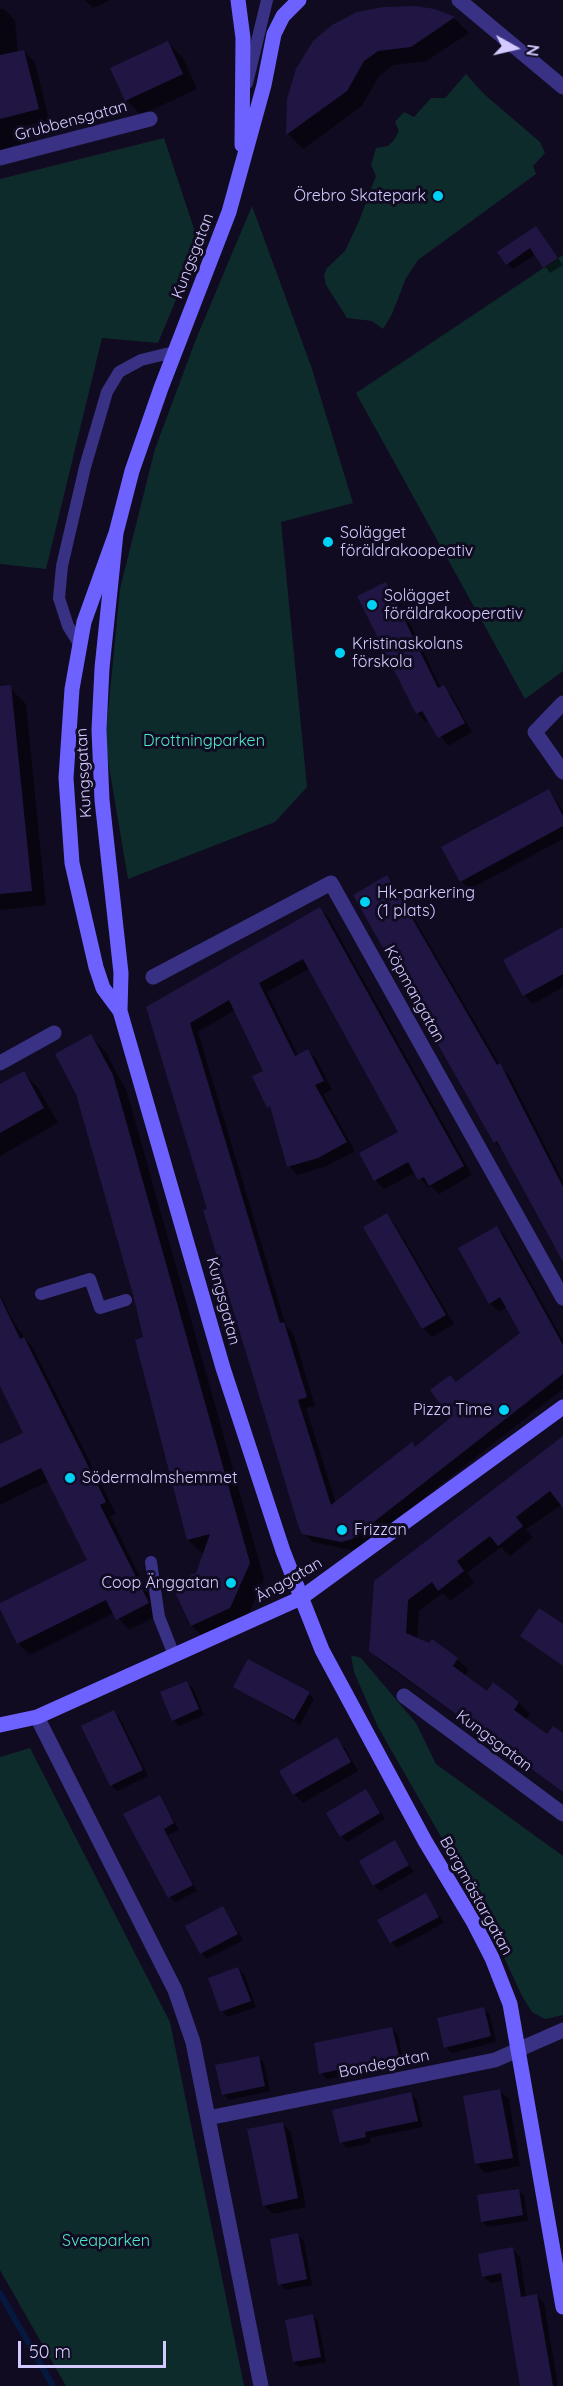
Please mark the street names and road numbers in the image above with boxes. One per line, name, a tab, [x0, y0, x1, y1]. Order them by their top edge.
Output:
street label: Grubbensgatan	[13, 97, 129, 145]
street label: Kungsgatan	[168, 210, 218, 302]
street label: Kungsgatan	[72, 727, 96, 819]
street label: Köpmangatan	[380, 942, 448, 1046]
street label: Kungsgatan	[202, 1255, 244, 1347]
street label: Änggatan	[252, 1553, 326, 1607]
street label: Kungsgatan	[452, 1706, 536, 1776]
street label: Borgmästargatan	[435, 1833, 517, 1959]
street label: Bondegatan	[337, 2046, 431, 2082]

